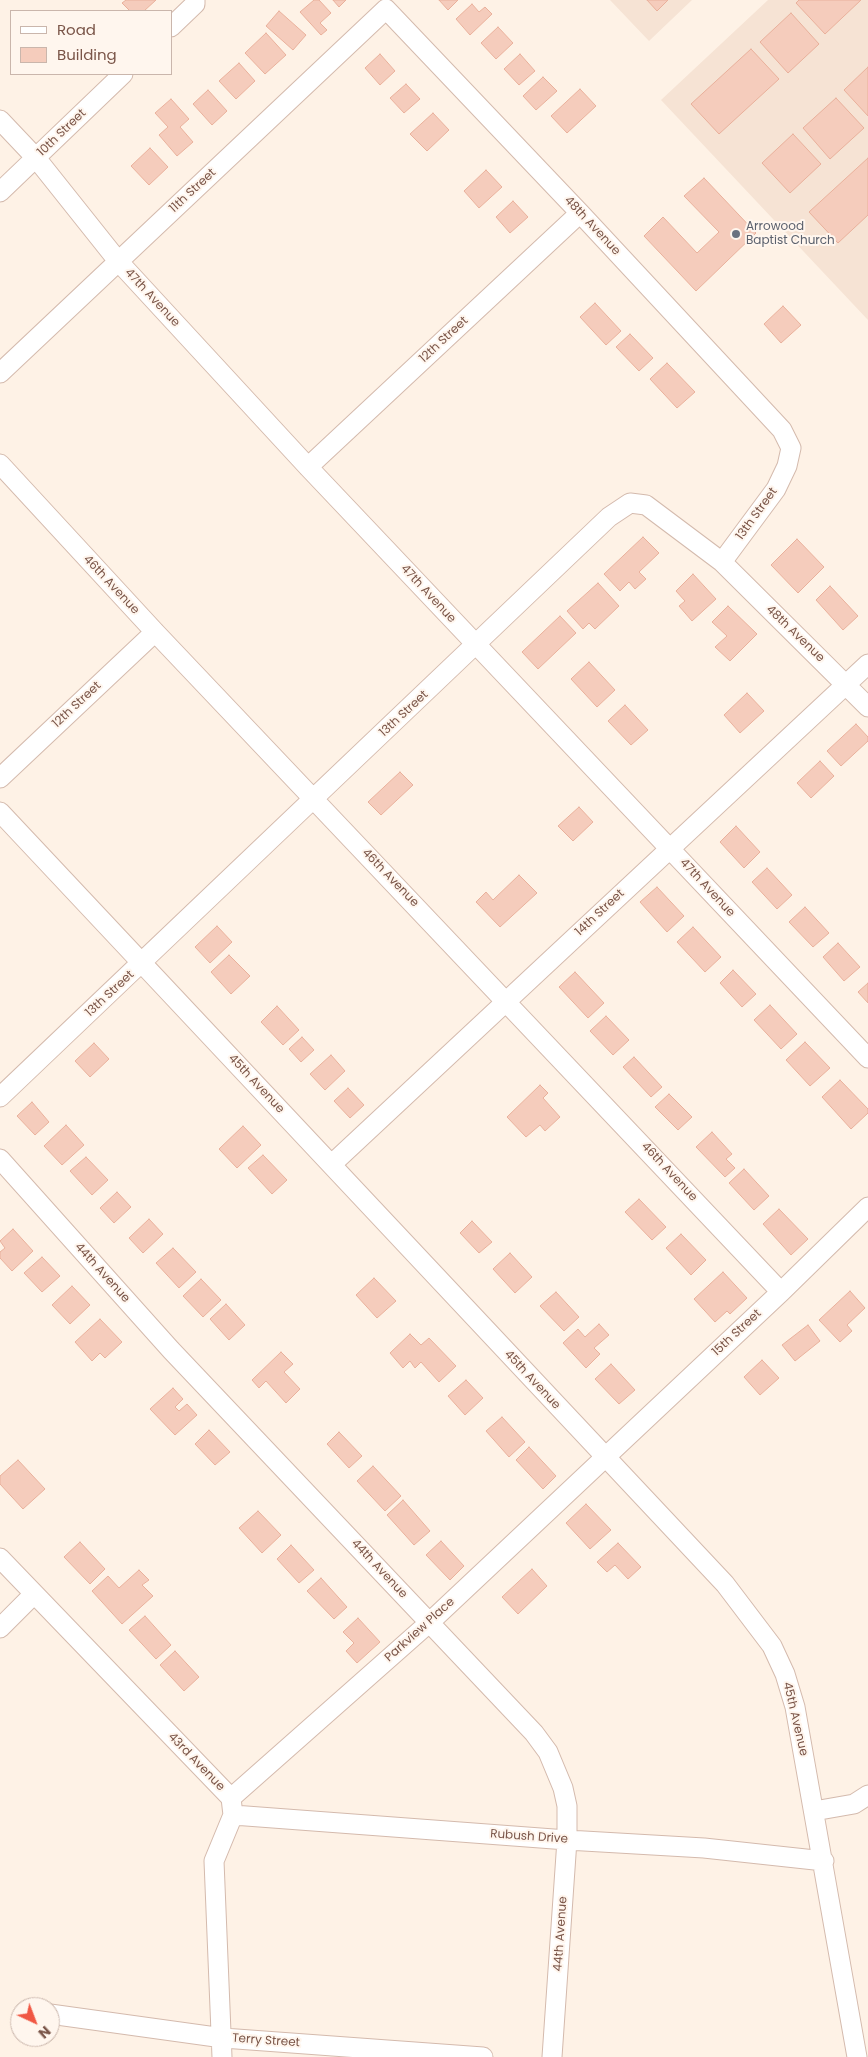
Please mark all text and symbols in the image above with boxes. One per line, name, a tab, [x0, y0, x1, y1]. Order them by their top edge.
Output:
legend	[10, 10, 172, 75]
text: Road	[57, 19, 96, 40]
text: Building	[57, 44, 117, 65]
street label: 10th Street	[35, 106, 89, 160]
street label: 11th Street	[167, 166, 219, 216]
street label: 48th Avenue	[561, 194, 623, 258]
place label: Arrowood Baptist Church	[746, 220, 835, 248]
marker: Arrowood Baptist Church	[730, 228, 742, 240]
street label: 47th Avenue	[121, 266, 183, 330]
street label: 12th Street	[417, 314, 471, 366]
street label: 13th Street	[733, 485, 781, 543]
street label: 46th Avenue	[80, 552, 142, 618]
street label: 47th Avenue	[397, 562, 459, 626]
street label: 48th Avenue	[763, 603, 827, 665]
street label: 12th Street	[50, 679, 104, 731]
street label: 13th Street	[377, 688, 431, 740]
street label: 46th Avenue	[359, 846, 421, 910]
street label: 47th Avenue	[676, 856, 738, 920]
street label: 14th Street	[572, 887, 628, 939]
street label: 13th Street	[83, 968, 137, 1020]
street label: 45th Avenue	[225, 1052, 287, 1116]
street label: 46th Avenue	[638, 1139, 700, 1205]
street label: 44th Avenue	[71, 1240, 133, 1306]
street label: 15th Street	[710, 1307, 764, 1359]
street label: 45th Avenue	[501, 1348, 563, 1412]
street label: 44th Avenue	[348, 1537, 410, 1601]
street label: Parkview Place	[382, 1595, 458, 1665]
street label: 45th Avenue	[780, 1681, 810, 1757]
street label: 43rd Avenue	[165, 1730, 227, 1794]
street label: Rubush Drive	[490, 1827, 568, 1847]
street label: 44th Avenue	[551, 1896, 571, 1972]
north arrow	[10, 1997, 60, 2047]
text: N	[34, 2021, 55, 2043]
street label: Terry Street	[232, 2031, 300, 2051]

